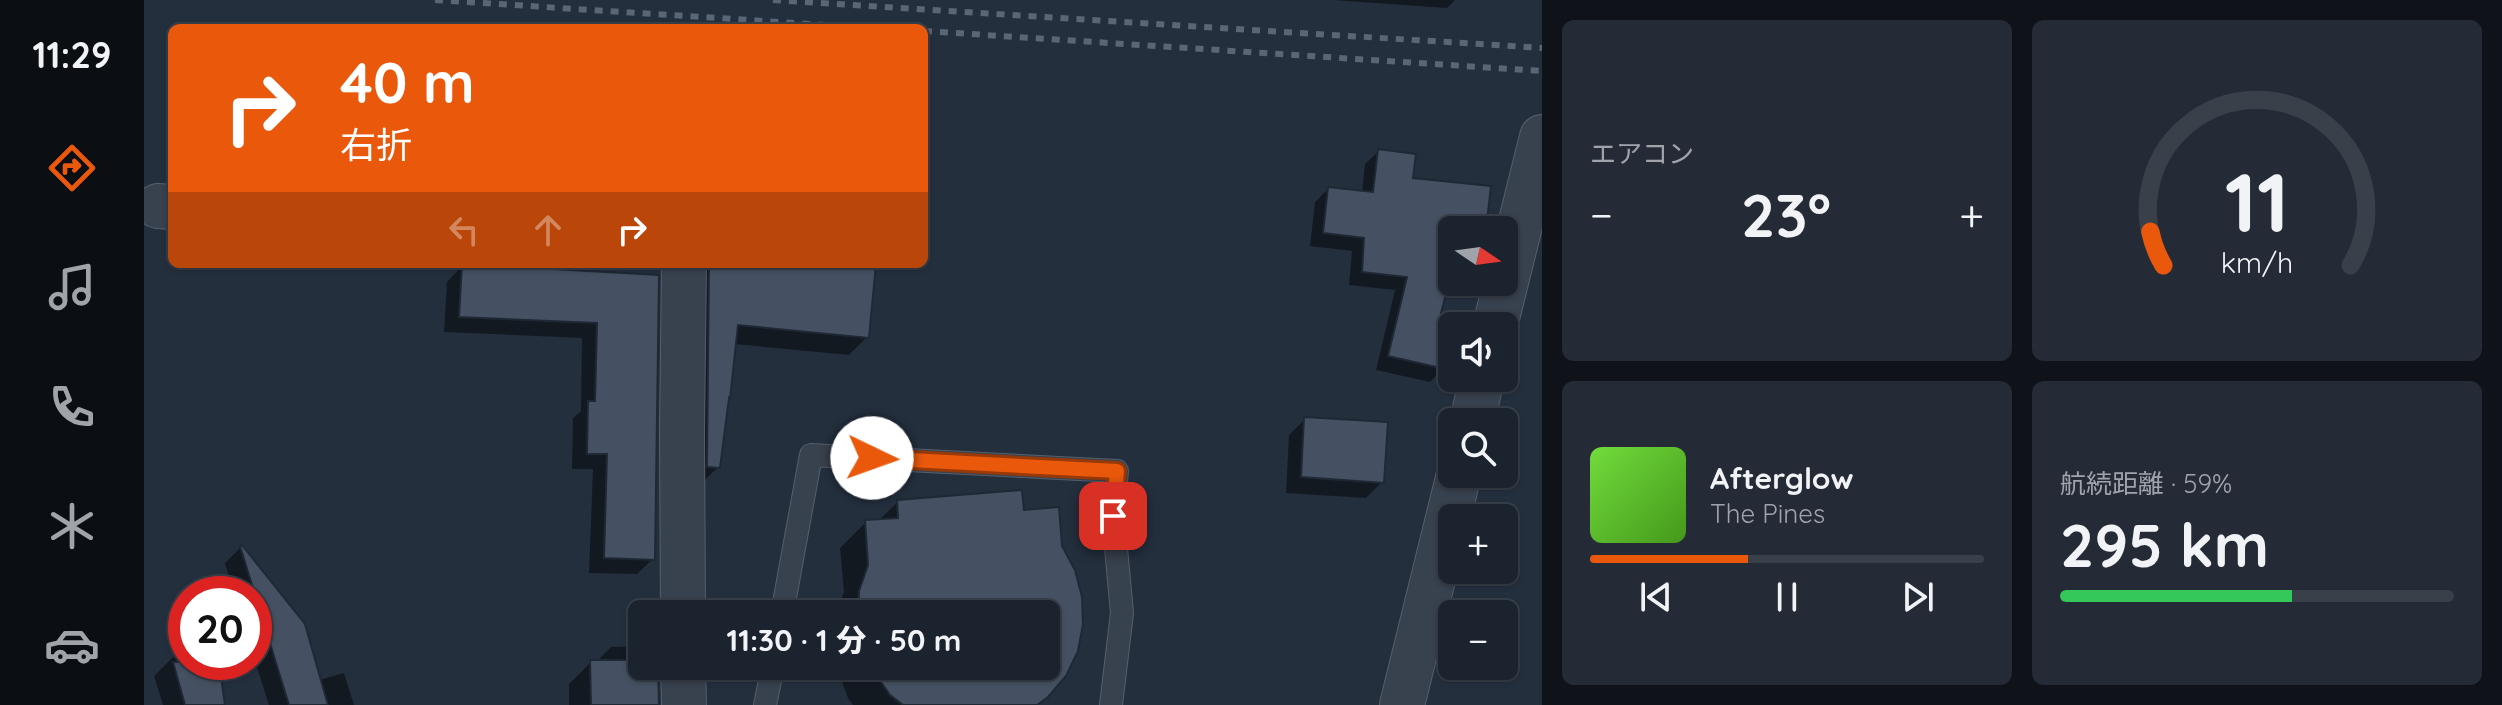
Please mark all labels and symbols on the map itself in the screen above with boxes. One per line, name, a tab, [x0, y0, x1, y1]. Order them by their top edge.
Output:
north arrow	[1438, 216, 1518, 296]
position arrow	[830, 416, 914, 500]
pin	[1079, 482, 1147, 550]
speed limit sign: 20	[168, 576, 272, 680]

